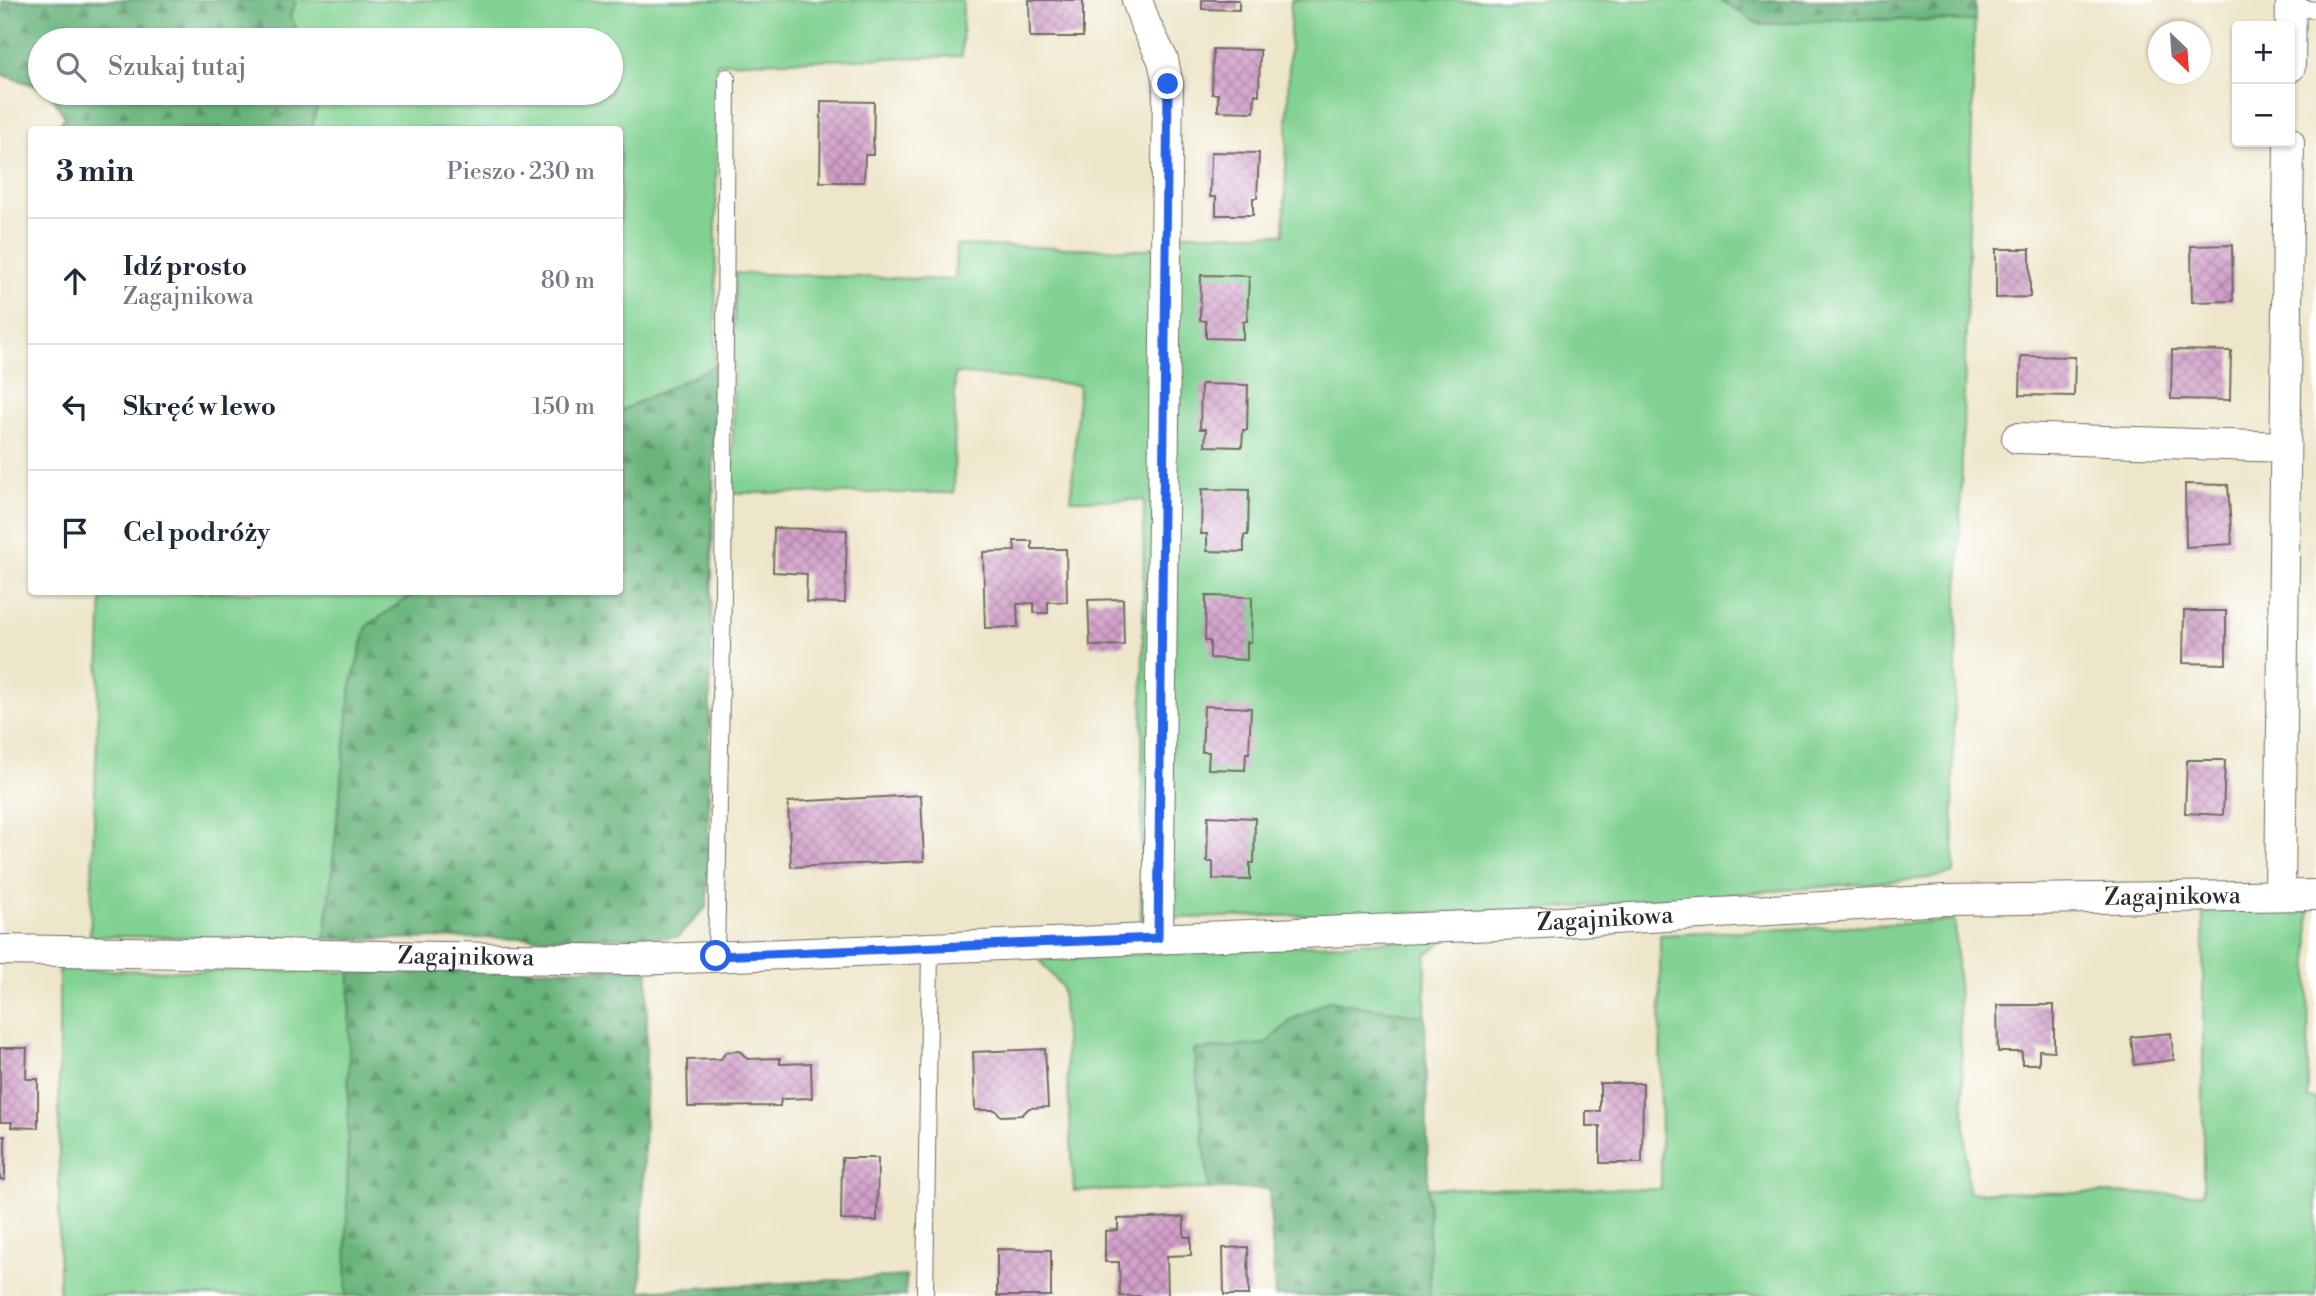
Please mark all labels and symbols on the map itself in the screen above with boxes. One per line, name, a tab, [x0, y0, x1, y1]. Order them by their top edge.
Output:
north arrow	[2148, 21, 2211, 84]
route end	[1152, 68, 1183, 99]
street label: Zagajnikowa	[2104, 881, 2242, 913]
street label: Zagajnikowa	[1536, 901, 1675, 938]
route start	[700, 940, 731, 971]
street label: Zagajnikowa	[397, 941, 535, 973]

